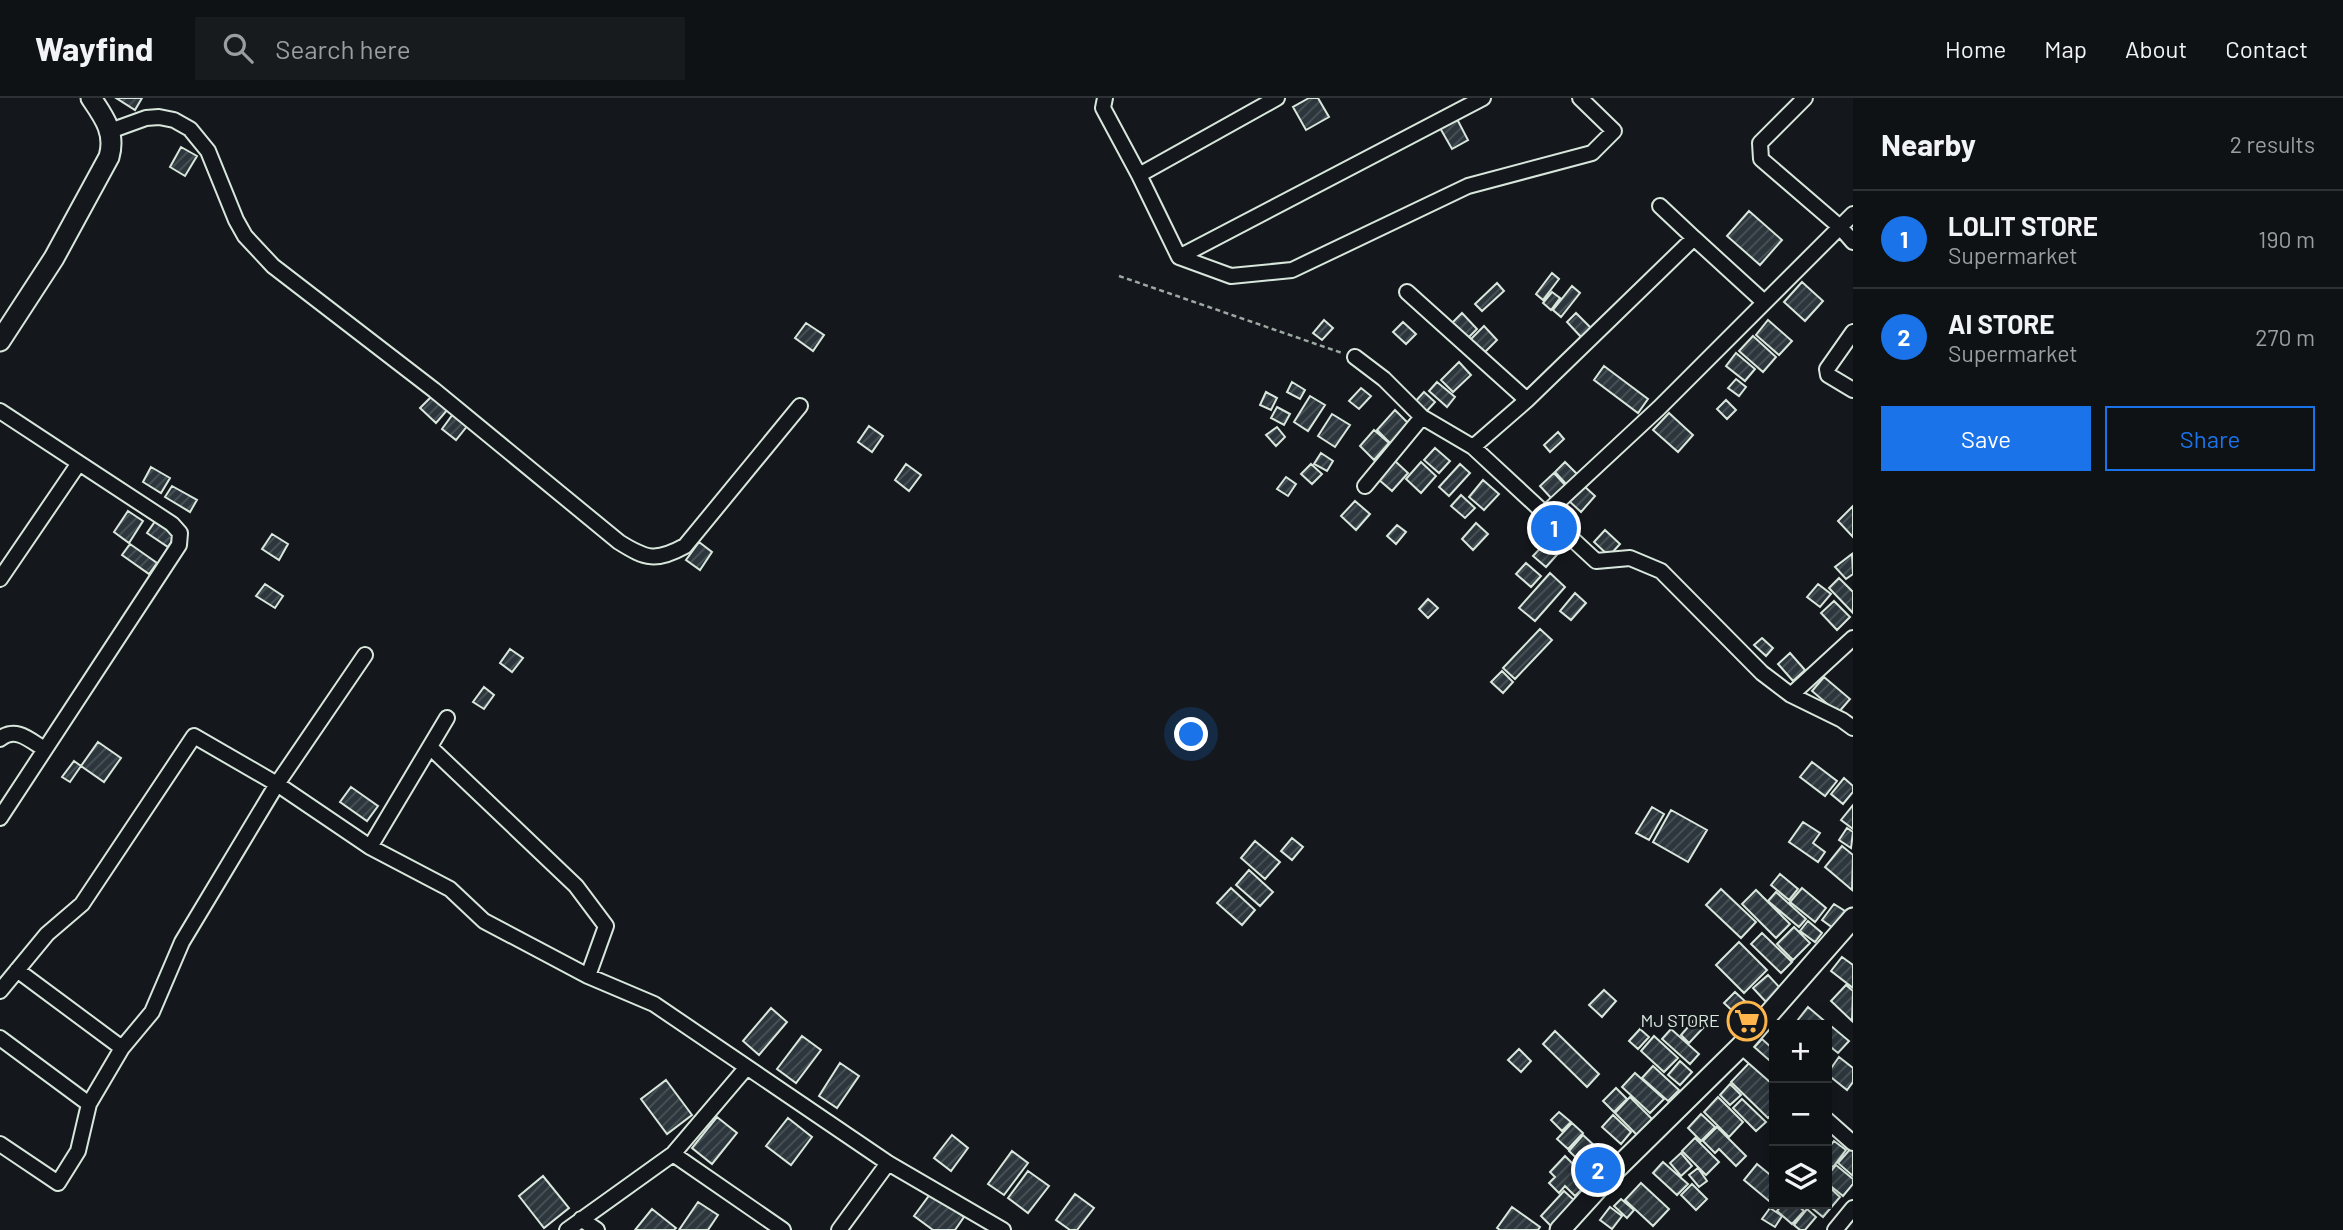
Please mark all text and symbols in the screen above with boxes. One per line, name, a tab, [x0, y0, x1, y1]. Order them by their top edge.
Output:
search box	[195, 17, 685, 80]
text: Wayfind	[35, 28, 153, 68]
icon: search	[219, 29, 257, 67]
text: Search here	[275, 33, 411, 64]
text: Home	[1945, 34, 2006, 63]
text: Map	[2044, 34, 2087, 63]
text: About	[2125, 34, 2187, 63]
text: Contact	[2225, 34, 2308, 63]
text: Nearby	[1881, 126, 1976, 162]
text: 2 results	[2230, 130, 2315, 158]
text: LOLIT STORE	[1948, 210, 2098, 241]
text: 1	[1900, 225, 1908, 253]
text: 190 m	[2258, 225, 2315, 253]
text: Supermarket	[1948, 241, 2078, 269]
text: AI STORE	[1948, 308, 2055, 339]
text: 2	[1898, 323, 1910, 351]
text: 270 m	[2255, 323, 2315, 351]
text: Supermarket	[1948, 339, 2078, 367]
button: Save	[1881, 406, 2091, 471]
button: Share	[2105, 406, 2315, 471]
pin: 1	[1531, 502, 1577, 554]
your location	[1174, 717, 1208, 751]
supermarket icon: MJ STORE	[1726, 1000, 1768, 1042]
place label: MJ STORE	[1641, 1009, 1720, 1031]
map controls	[1769, 1020, 1832, 1209]
button: +	[1769, 1020, 1832, 1083]
button: −	[1769, 1083, 1832, 1146]
pin: 2	[1575, 1144, 1621, 1196]
button: layers	[1769, 1146, 1832, 1209]

